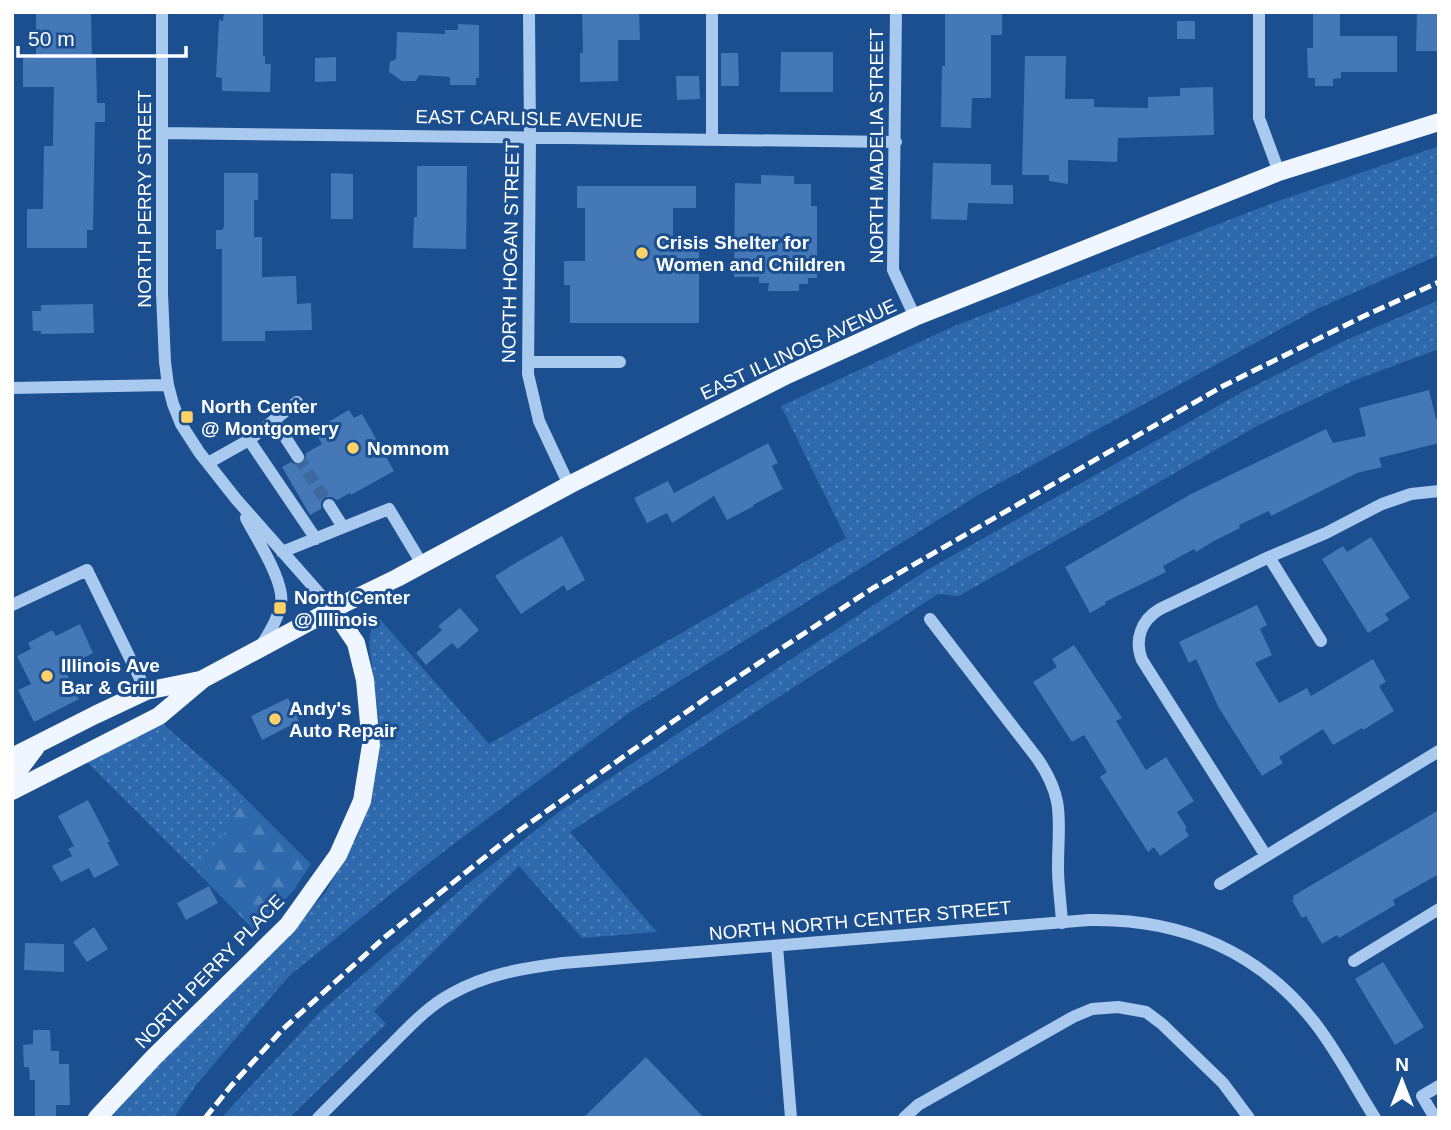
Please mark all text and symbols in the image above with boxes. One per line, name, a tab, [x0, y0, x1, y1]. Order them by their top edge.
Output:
scale bar	[18, 14, 186, 58]
text: 50 m	[28, 27, 75, 50]
street label: NORTH MADELIA STREET	[866, 28, 887, 264]
street label: NORTH PERRY STREET	[134, 90, 155, 308]
street label: EAST CARLISLE AVENUE	[415, 106, 643, 131]
street label: NORTH HOGAN STREET	[498, 140, 523, 363]
place label: Crisis Shelter for Women and Children	[656, 232, 846, 275]
marker: Crisis Shelter for Women and Children	[634, 245, 650, 261]
street label: EAST ILLINOIS AVENUE	[697, 295, 899, 404]
place label: North Center @ Montgomery	[201, 396, 339, 439]
marker: North Center @ Montgomery	[179, 409, 195, 425]
place label: Nomnom	[367, 438, 449, 459]
marker: Nomnom	[345, 440, 361, 456]
place label: North Center @ Illinois	[294, 587, 411, 630]
marker: North Center @ Illinois	[272, 600, 288, 616]
place label: Illinois Ave Bar & Grill	[61, 655, 160, 698]
marker: Illinois Ave Bar & Grill	[39, 668, 55, 684]
place label: Andy's Auto Repair	[289, 698, 397, 741]
marker: Andy's Auto Repair	[267, 711, 283, 727]
street label: NORTH PERRY PLACE	[131, 890, 288, 1052]
street label: NORTH NORTH CENTER STREET	[708, 897, 1012, 944]
north arrow	[1367, 1046, 1437, 1116]
text: N	[1395, 1054, 1409, 1075]

